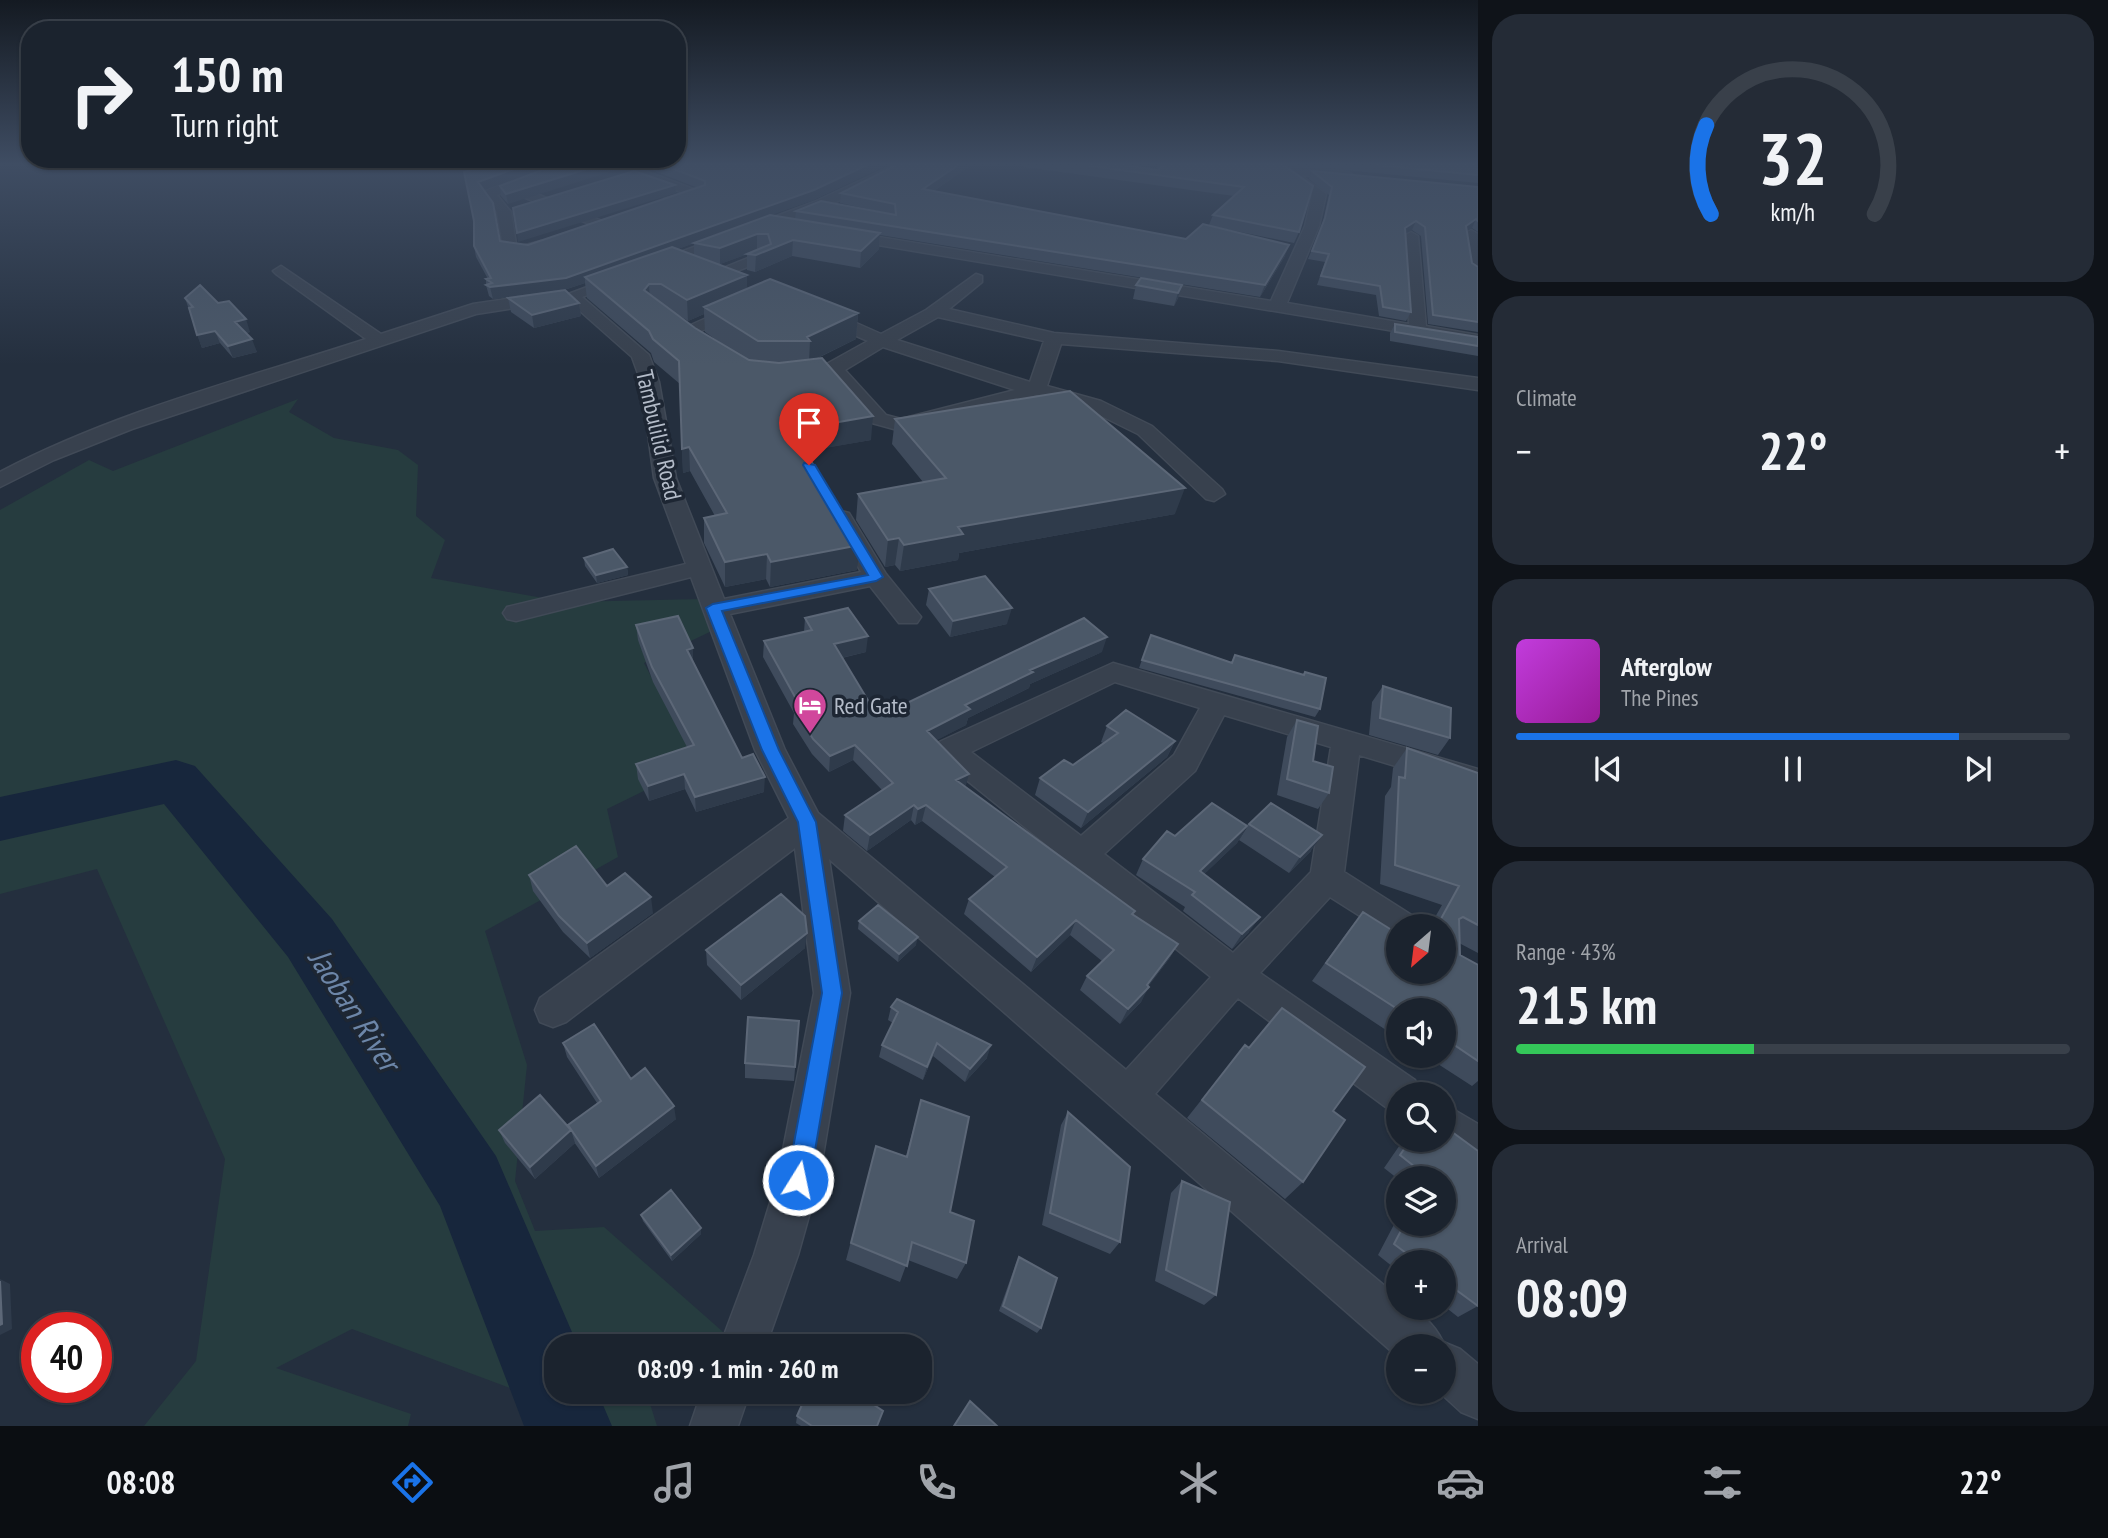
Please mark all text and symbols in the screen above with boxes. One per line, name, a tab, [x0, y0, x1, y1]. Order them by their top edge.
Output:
text: 150 m	[171, 42, 284, 106]
icon: right	[56, 49, 147, 140]
text: Turn right	[171, 104, 279, 146]
text: 32	[1758, 111, 1828, 205]
text: km/h	[1771, 196, 1815, 228]
street label: Tambulilid Road	[629, 367, 689, 503]
text: Climate	[1516, 383, 1577, 412]
pin	[779, 393, 839, 465]
icon: arrive	[790, 404, 828, 442]
text: 22°	[1759, 417, 1827, 484]
text: −	[1516, 426, 1532, 475]
text: +	[2054, 426, 2070, 475]
text: Afterglow	[1621, 650, 1712, 683]
text: The Pines	[1621, 683, 1699, 712]
hotel icon: Red Gate	[791, 686, 829, 735]
place label: Red Gate	[834, 690, 908, 721]
icon: previous	[1589, 750, 1627, 788]
icon: pause	[1774, 750, 1812, 788]
icon: next	[1959, 750, 1997, 788]
north arrow	[1386, 914, 1456, 984]
map controls	[1386, 914, 1456, 1404]
text: Range · 43%	[1516, 937, 1616, 966]
water label: Jaoban River	[299, 939, 413, 1082]
text: 215 km	[1516, 971, 1657, 1038]
button: sound	[1386, 998, 1456, 1068]
button: search	[1386, 1082, 1456, 1152]
position arrow	[761, 1143, 835, 1217]
button: layers	[1386, 1166, 1456, 1236]
text: Arrival	[1516, 1230, 1568, 1259]
button: +	[1386, 1250, 1456, 1320]
text: 08:09	[1516, 1264, 1628, 1331]
speed limit sign: 40	[21, 1312, 112, 1403]
button: −	[1386, 1334, 1456, 1404]
text: 08:09 · 1 min · 260 m	[638, 1352, 838, 1385]
icon: directions	[388, 1458, 437, 1507]
icon: music	[650, 1458, 699, 1507]
icon: phone	[912, 1458, 961, 1507]
icon: climate	[1174, 1458, 1223, 1507]
icon: car	[1436, 1458, 1485, 1507]
icon: filters	[1698, 1458, 1747, 1507]
text: 08:08	[106, 1461, 176, 1503]
text: 22°	[1959, 1461, 2002, 1503]

